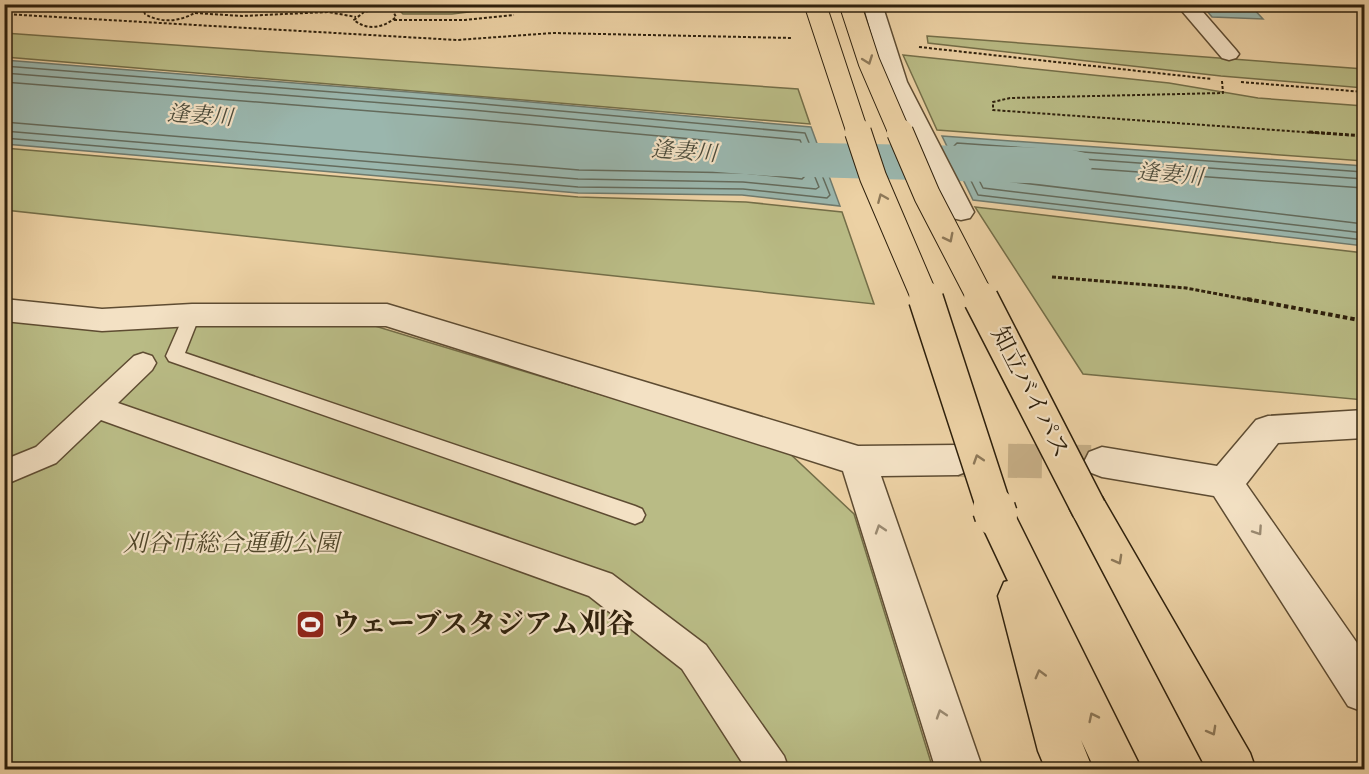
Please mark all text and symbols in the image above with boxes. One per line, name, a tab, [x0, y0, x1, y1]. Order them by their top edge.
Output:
one-way arrow	[861, 54, 874, 65]
water label: 逢妻川	[166, 99, 236, 135]
water label: 逢妻川	[650, 135, 720, 171]
water label: 逢妻川	[1136, 158, 1206, 194]
one-way arrow	[877, 193, 889, 204]
one-way arrow	[942, 231, 953, 242]
street label: 知立バイパス	[981, 321, 1077, 465]
one-way arrow	[972, 454, 985, 465]
one-way arrow	[875, 524, 888, 535]
one-way arrow	[1251, 525, 1262, 536]
park label: 刈谷市総合運動公園	[123, 528, 343, 562]
one-way arrow	[1111, 554, 1122, 564]
place label: ウェーブスタジアム刈谷	[332, 606, 634, 645]
sports icon: ウェーブスタジアム刈谷	[295, 609, 327, 641]
one-way arrow	[1034, 669, 1047, 679]
one-way arrow	[936, 709, 949, 720]
one-way arrow	[1089, 712, 1101, 723]
one-way arrow	[1205, 725, 1216, 735]

